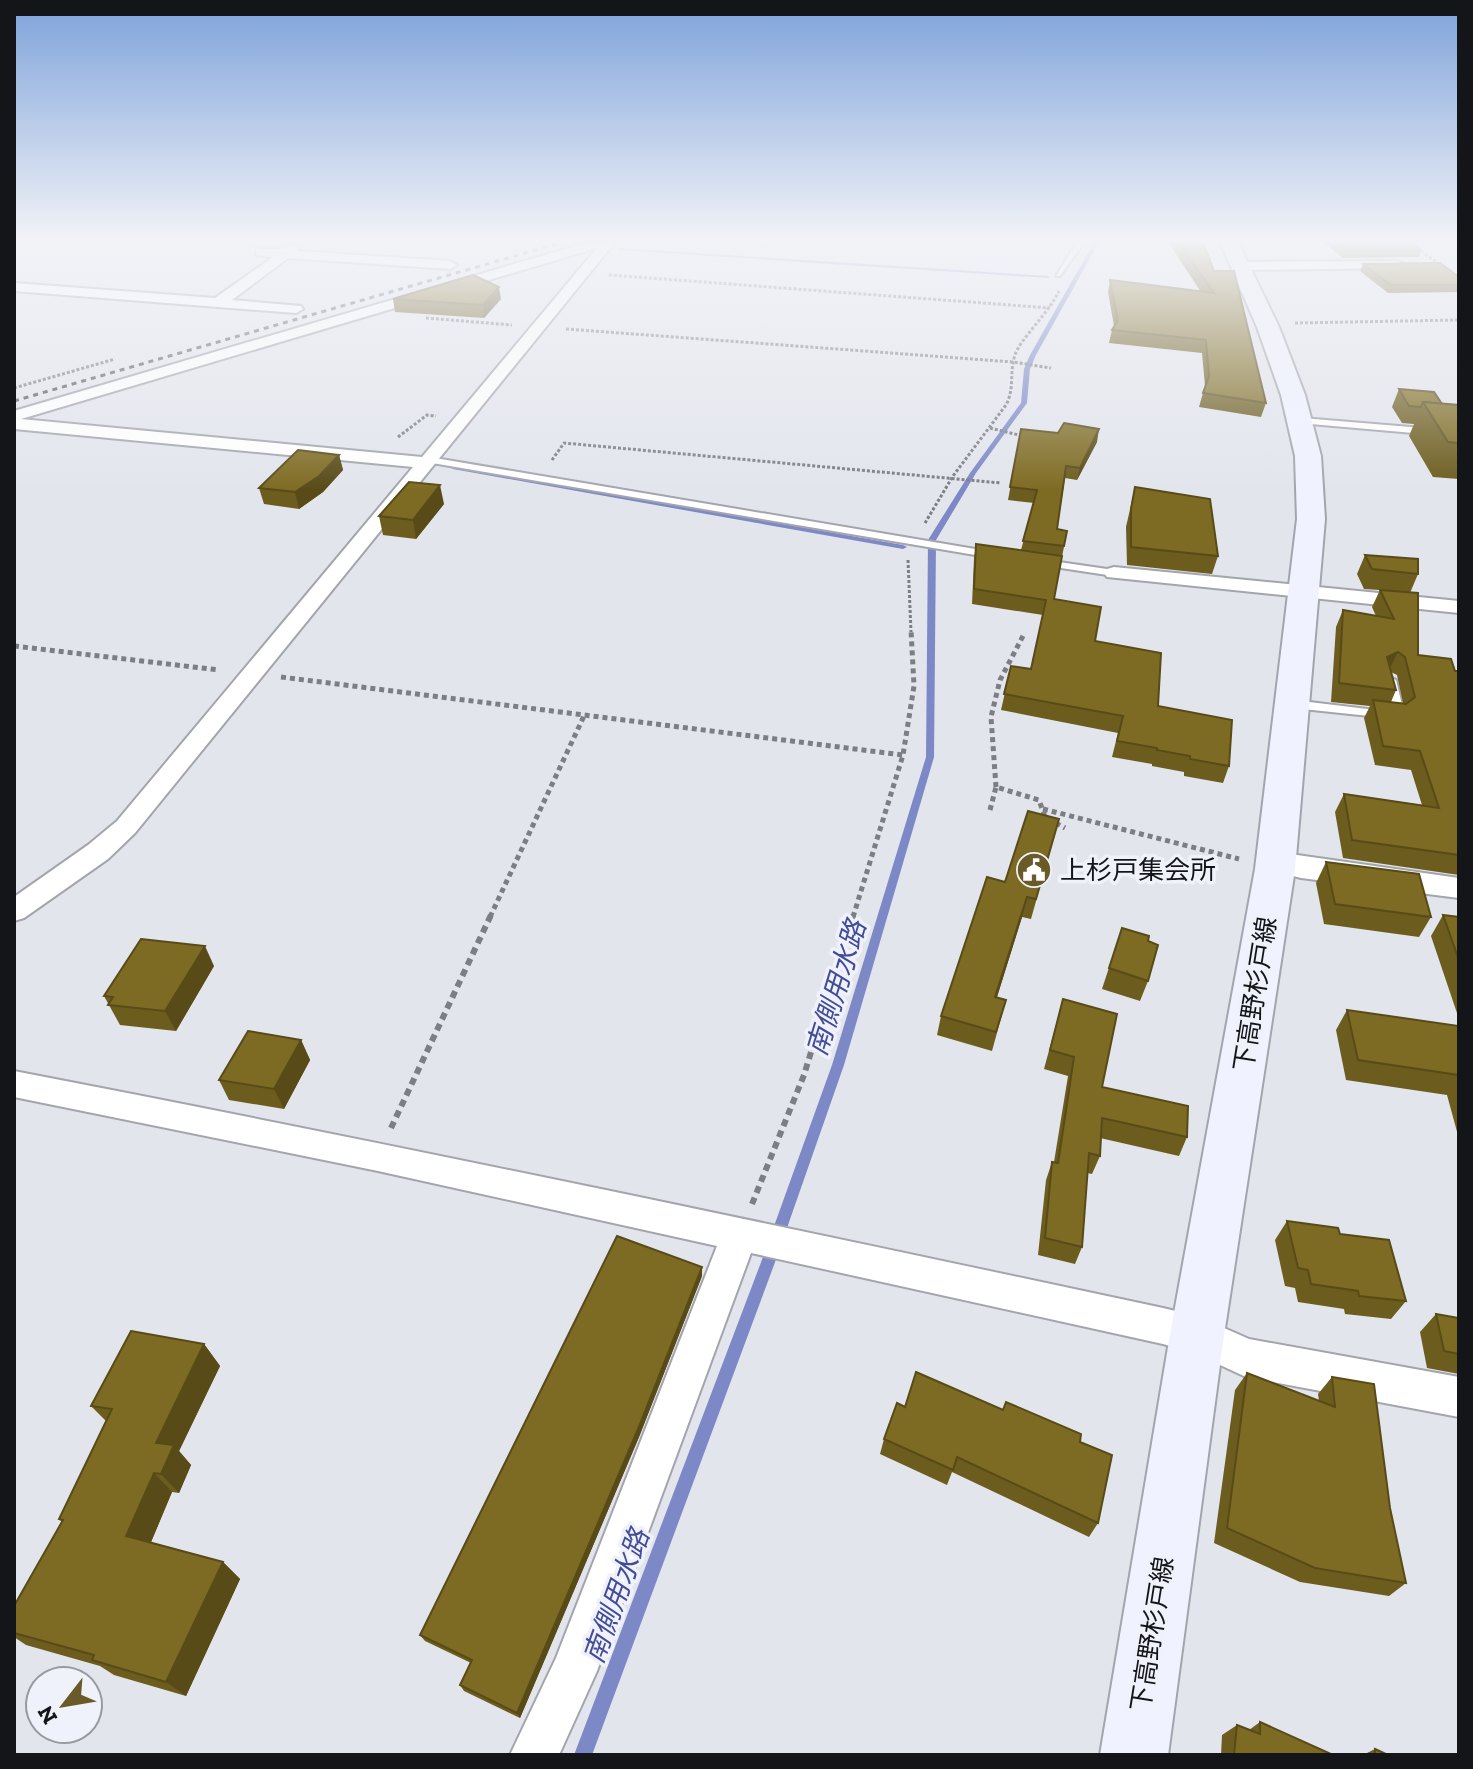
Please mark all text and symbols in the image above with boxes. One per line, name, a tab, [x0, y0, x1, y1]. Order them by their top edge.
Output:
public building icon: 上杉戸集会所	[1015, 851, 1053, 889]
place label: 上杉戸集会所	[1060, 854, 1216, 886]
water label: 南側用水路	[800, 914, 873, 1060]
street label: 下高野杉戸線	[1227, 914, 1283, 1074]
water label: 南側用水路	[577, 1523, 657, 1668]
street label: 下高野杉戸線	[1124, 1554, 1180, 1714]
north arrow	[24, 1665, 104, 1745]
text: N	[31, 1701, 63, 1729]

